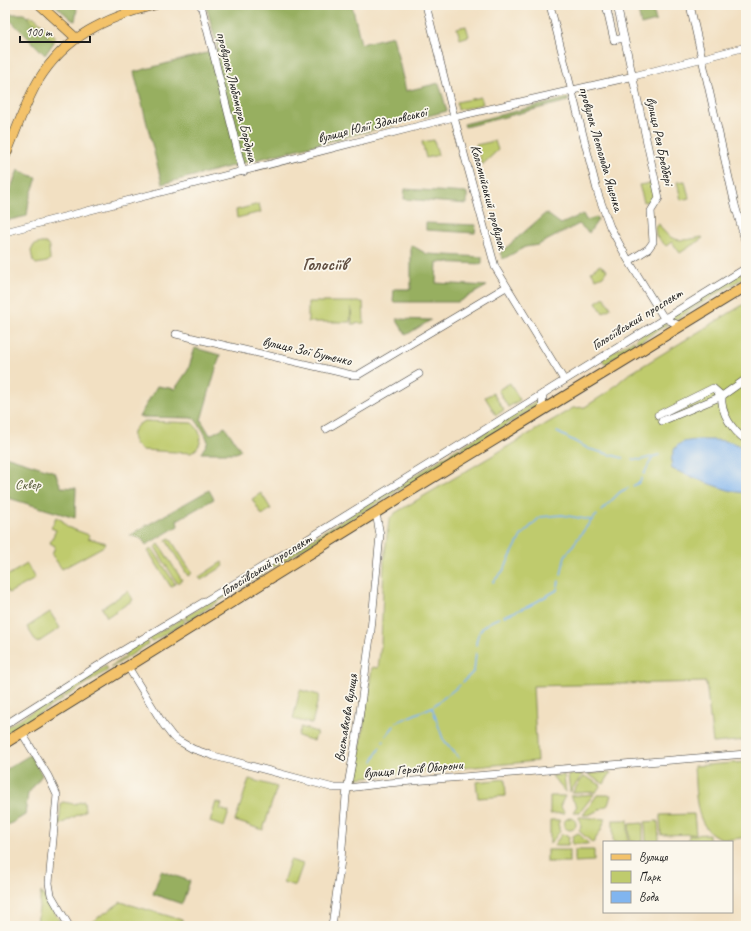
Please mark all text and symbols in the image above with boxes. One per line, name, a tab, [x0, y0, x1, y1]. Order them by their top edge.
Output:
scale bar	[20, 18, 90, 44]
text: 100 m	[26, 24, 53, 40]
street label: провулок Любомира Бордуна	[213, 30, 262, 165]
street label: провулок Леопольда Ященка	[575, 85, 627, 214]
street label: вулиця Рея Бредбері	[642, 95, 678, 189]
street label: вулиця Юлії Здановської	[316, 103, 431, 147]
street label: Коломийський провулок	[467, 143, 512, 253]
district label: Голосіїв	[303, 253, 352, 275]
street label: Голосіївський проспект	[588, 284, 687, 354]
street label: вулиця Зої Бутенко	[261, 332, 354, 370]
park label: Сквер	[15, 476, 42, 493]
street label: Голосіївський проспект	[217, 530, 316, 600]
street label: Виставкова вулиця	[331, 672, 361, 763]
street label: вулиця Героїв Оборони	[363, 756, 465, 782]
legend	[603, 841, 733, 913]
text: Вулиця	[639, 849, 668, 865]
text: Парк	[639, 869, 662, 885]
text: Вода	[639, 889, 660, 905]

